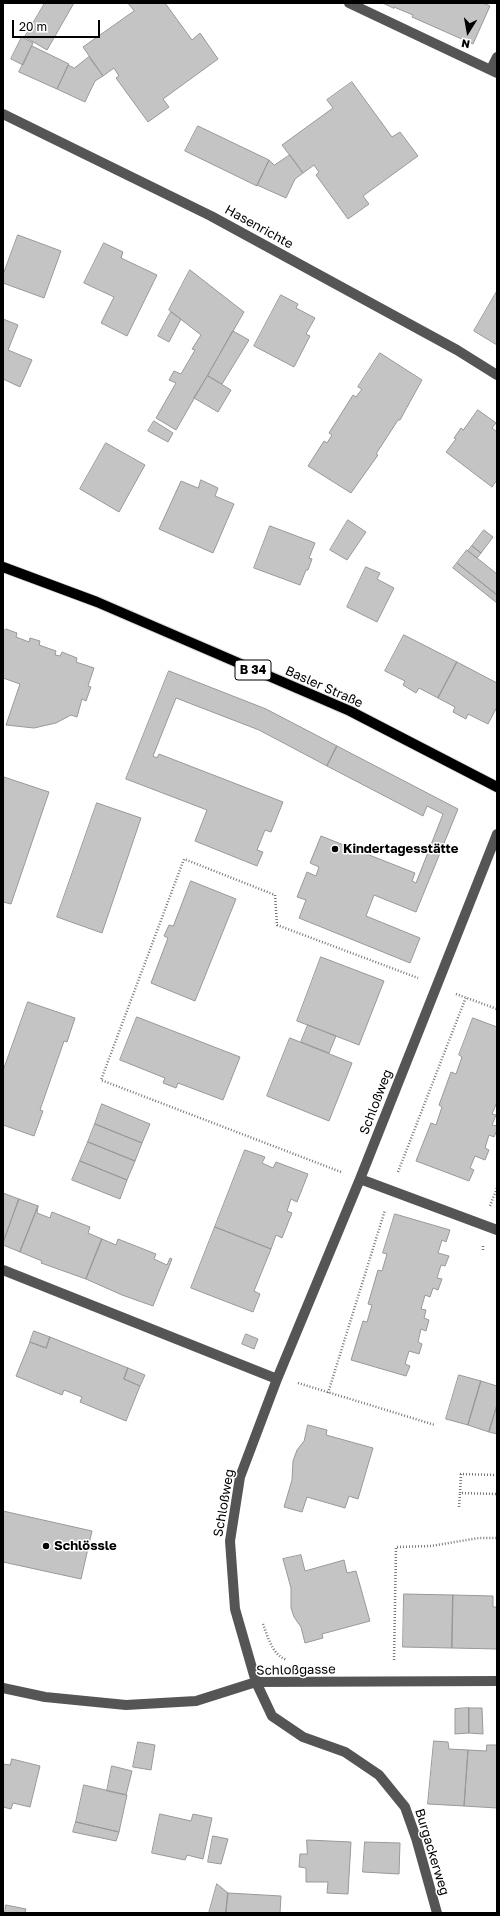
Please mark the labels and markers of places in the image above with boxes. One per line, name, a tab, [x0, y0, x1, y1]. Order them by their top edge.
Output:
place label: Kindertagesstätte	[343, 841, 458, 857]
marker: Kindertagesstätte	[330, 844, 340, 854]
place label: Schlössle	[54, 1538, 117, 1554]
marker: Schlössle	[41, 1541, 51, 1551]

